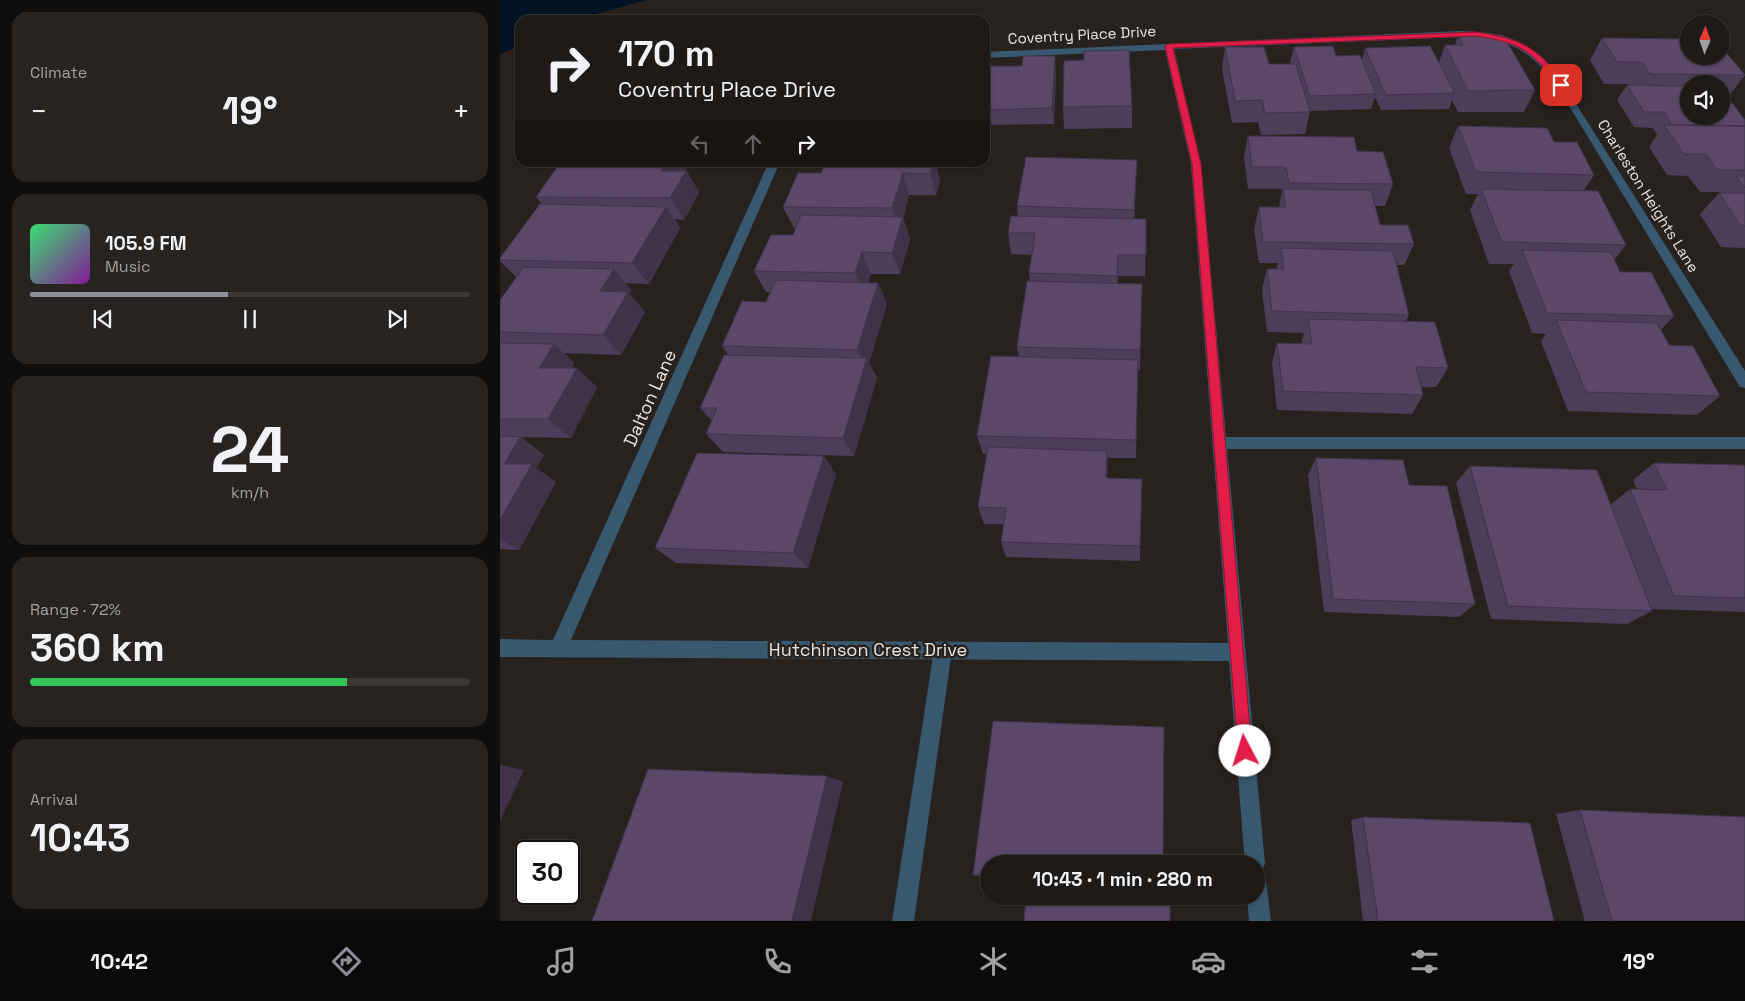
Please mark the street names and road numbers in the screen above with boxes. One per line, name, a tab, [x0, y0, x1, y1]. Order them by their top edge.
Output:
street label: Coventry Place Drive	[1007, 21, 1157, 48]
street label: Charleston Heights Lane	[1593, 116, 1703, 276]
street label: Dalton Lane	[618, 346, 681, 450]
street label: Hutchinson Crest Drive	[769, 638, 967, 661]

